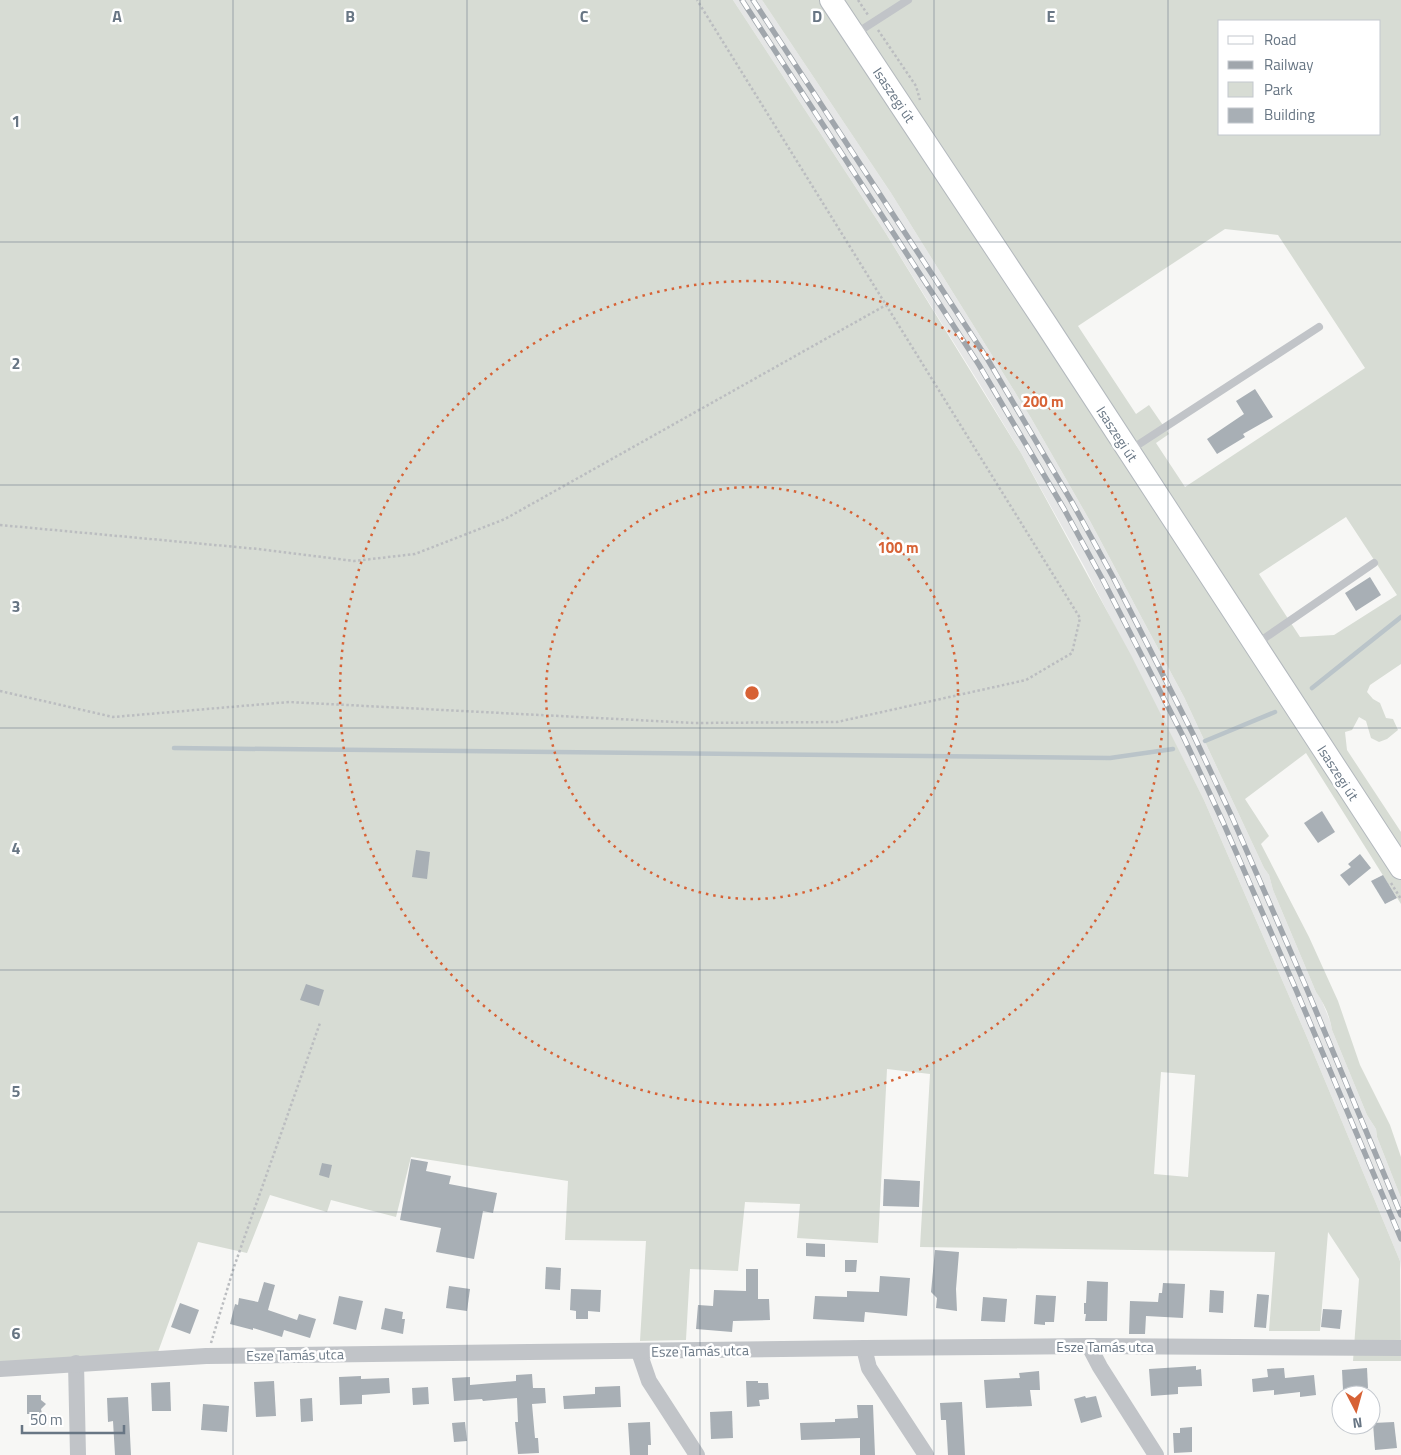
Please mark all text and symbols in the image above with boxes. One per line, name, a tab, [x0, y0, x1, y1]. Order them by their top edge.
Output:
text: A	[112, 4, 122, 28]
text: B	[345, 4, 355, 28]
text: C	[580, 4, 589, 28]
text: D	[812, 4, 822, 28]
text: E	[1047, 4, 1056, 28]
legend	[1218, 20, 1381, 135]
text: Road	[1264, 28, 1296, 51]
text: Railway	[1264, 53, 1314, 76]
street label: Isaszegi út	[868, 63, 921, 127]
text: Park	[1264, 78, 1293, 101]
text: Building	[1264, 103, 1315, 126]
text: 1	[12, 109, 20, 133]
text: 2	[12, 351, 20, 375]
text: 200 m	[1022, 390, 1064, 413]
street label: Isaszegi út	[1092, 402, 1143, 466]
text: 100 m	[877, 536, 919, 559]
text: 3	[12, 594, 20, 618]
centre of rings	[743, 684, 761, 702]
street label: Isaszegi út	[1313, 741, 1364, 805]
text: 4	[12, 836, 21, 860]
text: 5	[12, 1079, 21, 1103]
text: 6	[12, 1321, 21, 1345]
street label: Esze Tamás utca	[1056, 1336, 1154, 1357]
street label: Esze Tamás utca	[651, 1339, 749, 1362]
street label: Esze Tamás utca	[246, 1343, 344, 1366]
north arrow	[1331, 1385, 1381, 1435]
scale bar	[22, 1402, 125, 1434]
text: 50 m	[30, 1408, 63, 1431]
text: N	[1351, 1412, 1363, 1434]

